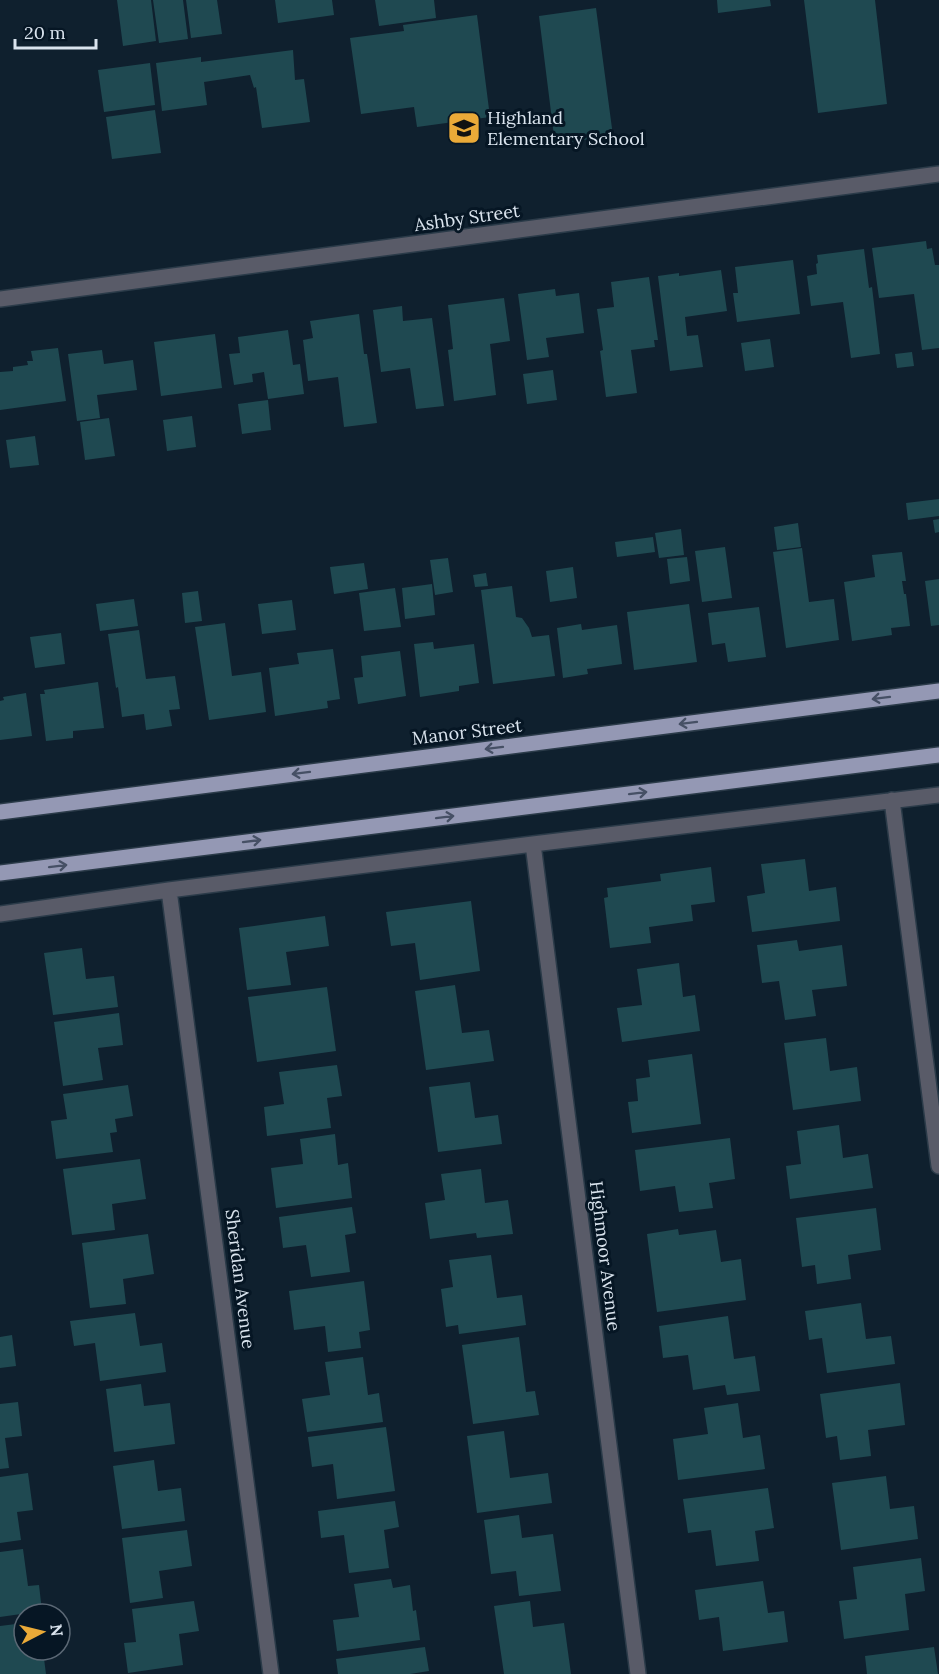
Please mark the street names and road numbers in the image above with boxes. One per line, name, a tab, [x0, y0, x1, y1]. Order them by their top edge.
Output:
street label: Ashby Street	[412, 199, 521, 236]
street label: Manor Street	[411, 713, 523, 750]
street label: Highmoor Avenue	[585, 1180, 626, 1332]
street label: Sheridan Avenue	[221, 1208, 260, 1350]

